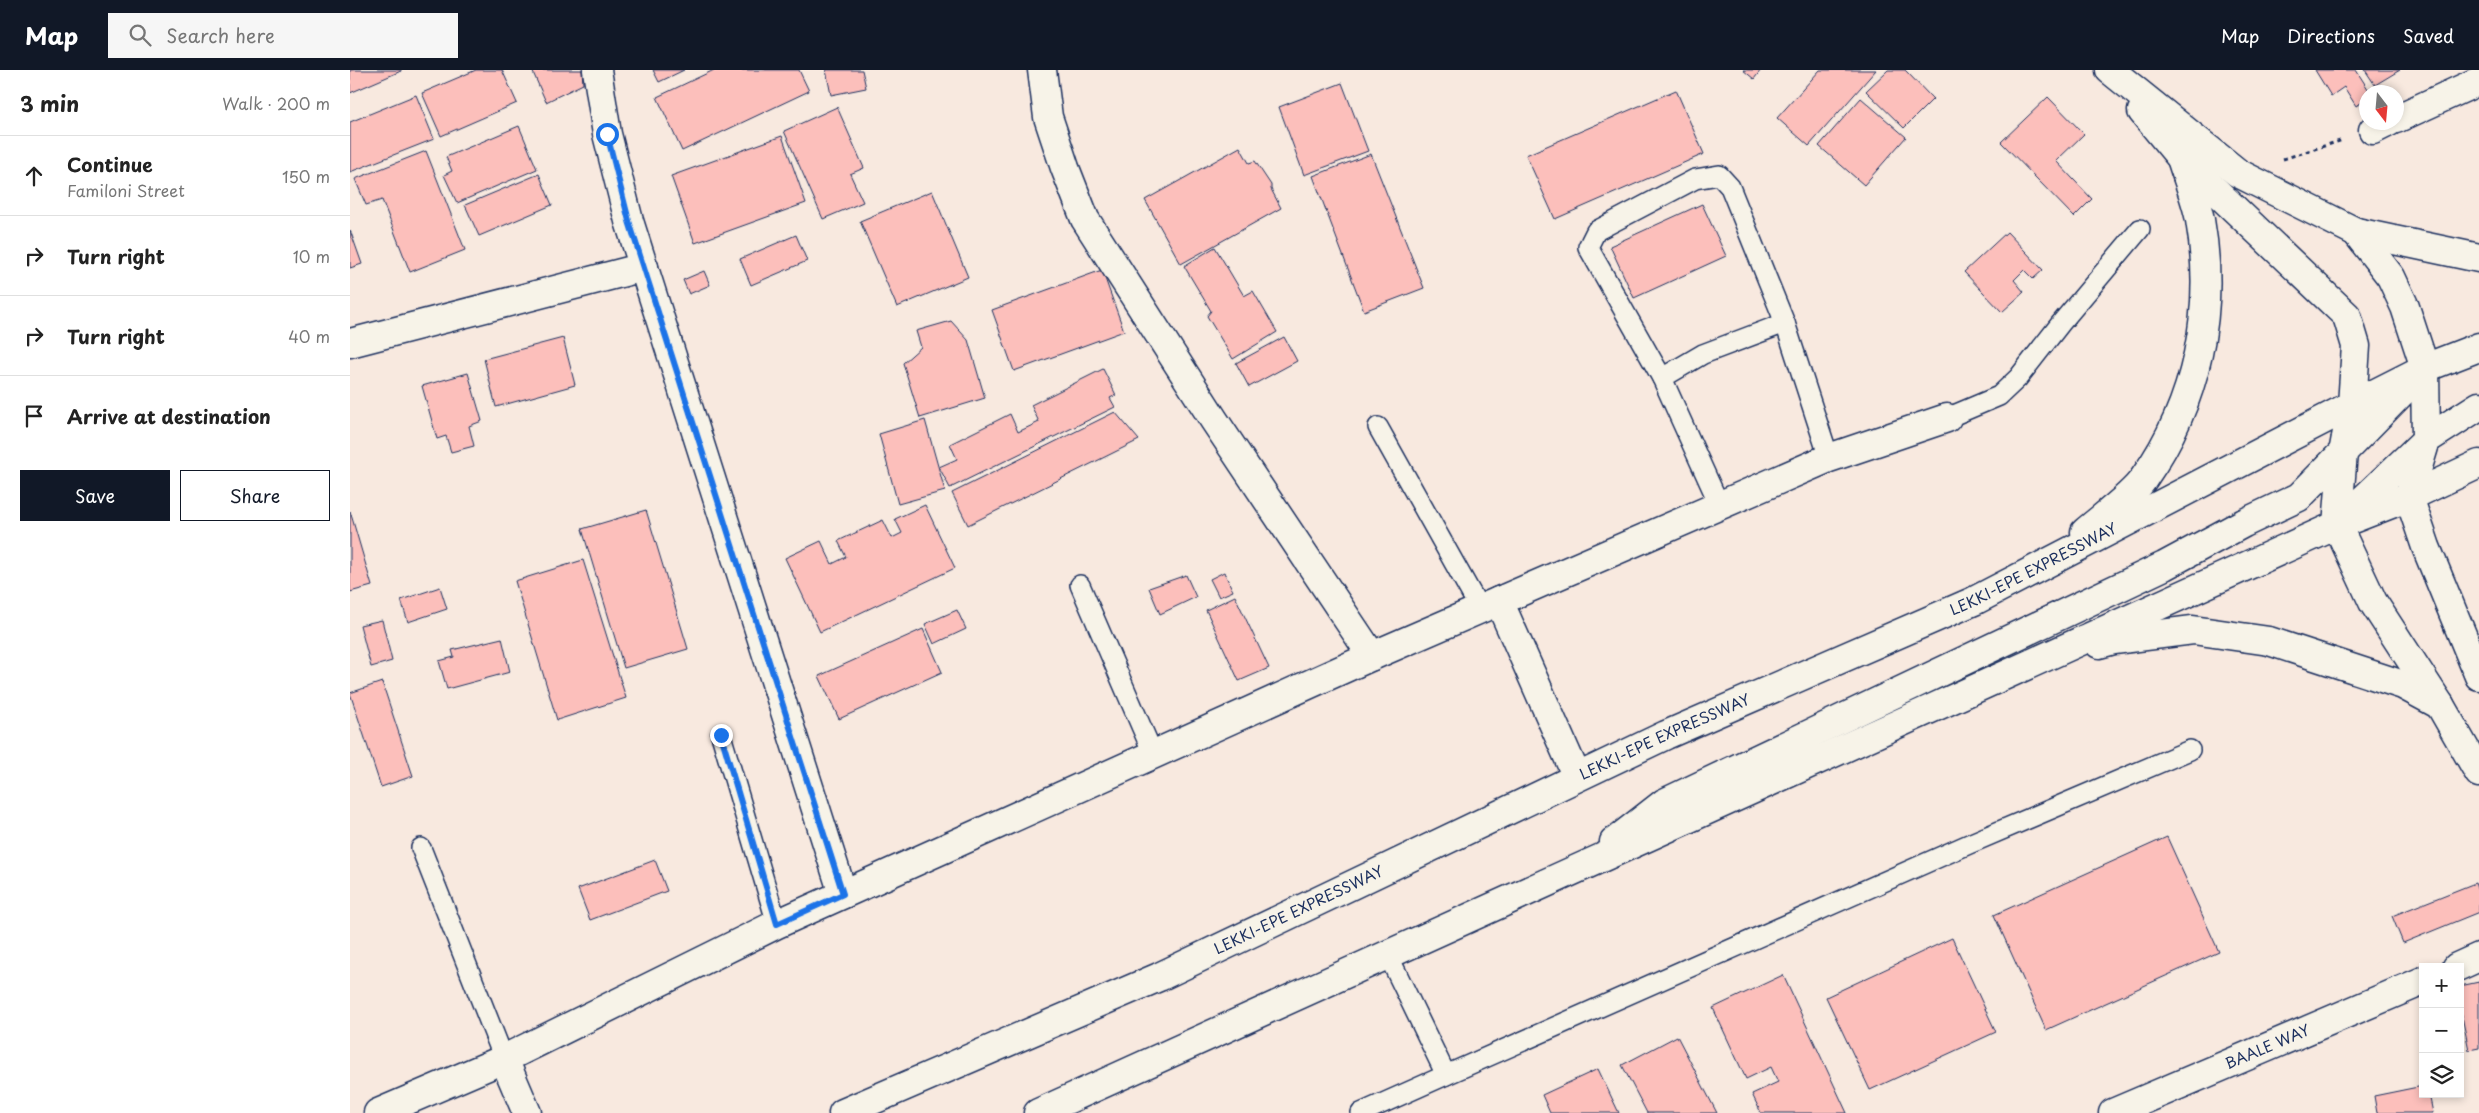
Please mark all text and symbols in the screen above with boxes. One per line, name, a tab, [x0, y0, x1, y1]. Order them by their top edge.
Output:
search box	[108, 13, 458, 58]
text: Map	[25, 17, 78, 53]
icon: search	[126, 21, 154, 49]
text: Search here	[166, 21, 275, 49]
text: Map	[2221, 22, 2259, 49]
text: Directions	[2287, 22, 2375, 49]
text: Saved	[2403, 22, 2454, 49]
north arrow	[2359, 85, 2404, 130]
text: 3 min	[20, 87, 79, 119]
text: Walk · 200 m	[222, 91, 330, 115]
route start	[596, 123, 619, 146]
text: Continue	[67, 150, 153, 178]
icon: ahead	[20, 162, 48, 190]
text: 150 m	[282, 164, 330, 188]
text: Familoni Street	[67, 178, 185, 202]
icon: right	[20, 242, 48, 270]
text: Turn right	[67, 242, 165, 270]
text: 10 m	[293, 244, 330, 268]
icon: right	[20, 322, 48, 350]
text: Turn right	[67, 322, 165, 350]
text: 40 m	[288, 324, 330, 348]
icon: arrive	[20, 402, 48, 430]
text: Arrive at destination	[67, 402, 271, 430]
button: Save	[20, 470, 170, 521]
button: Share	[180, 470, 330, 521]
street label: LEKKI-EPE EXPRESSWAY	[1945, 516, 2121, 620]
street label: LEKKI-EPE EXPRESSWAY	[1575, 687, 1754, 785]
route end	[710, 724, 733, 747]
street label: LEKKI-EPE EXPRESSWAY	[1210, 858, 1387, 959]
map controls	[2419, 963, 2464, 1098]
button: +	[2419, 963, 2464, 1008]
button: −	[2419, 1008, 2464, 1053]
street label: BAALE WAY	[2221, 1017, 2313, 1074]
button: layers	[2419, 1053, 2464, 1098]

